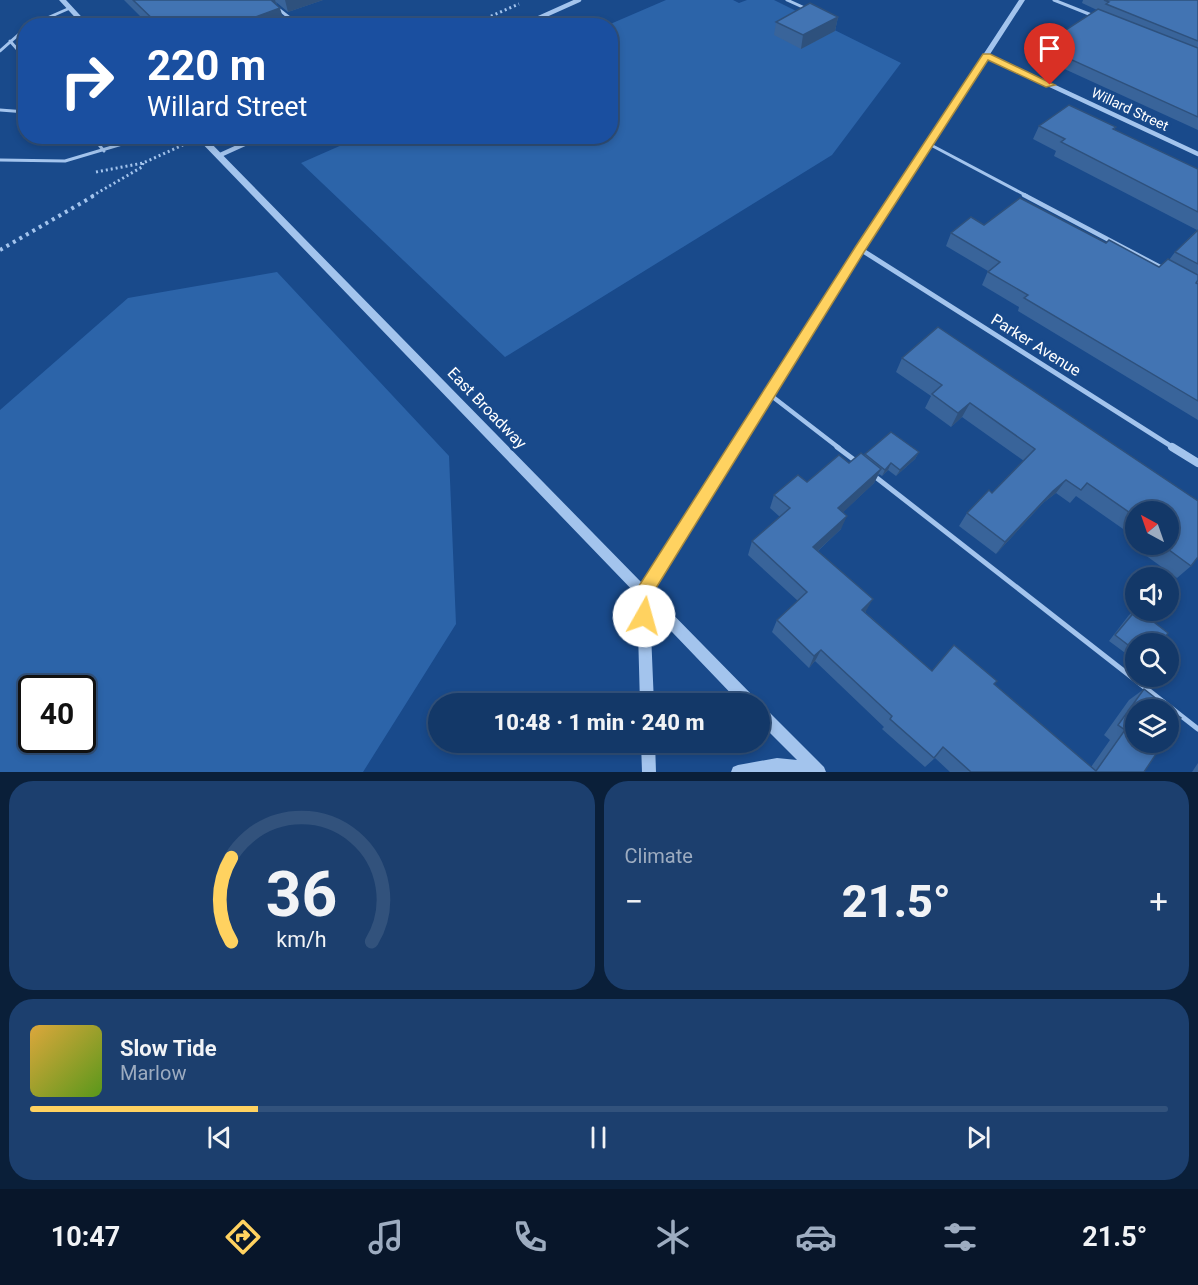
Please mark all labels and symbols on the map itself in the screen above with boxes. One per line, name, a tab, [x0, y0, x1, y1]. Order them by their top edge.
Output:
pin	[1024, 23, 1075, 85]
street label: Willard Street	[1089, 84, 1171, 134]
street label: Parker Avenue	[988, 310, 1084, 380]
street label: East Broadway	[444, 363, 531, 453]
north arrow	[1125, 501, 1179, 555]
position arrow	[612, 584, 676, 648]
speed limit sign: 40	[18, 675, 96, 753]

